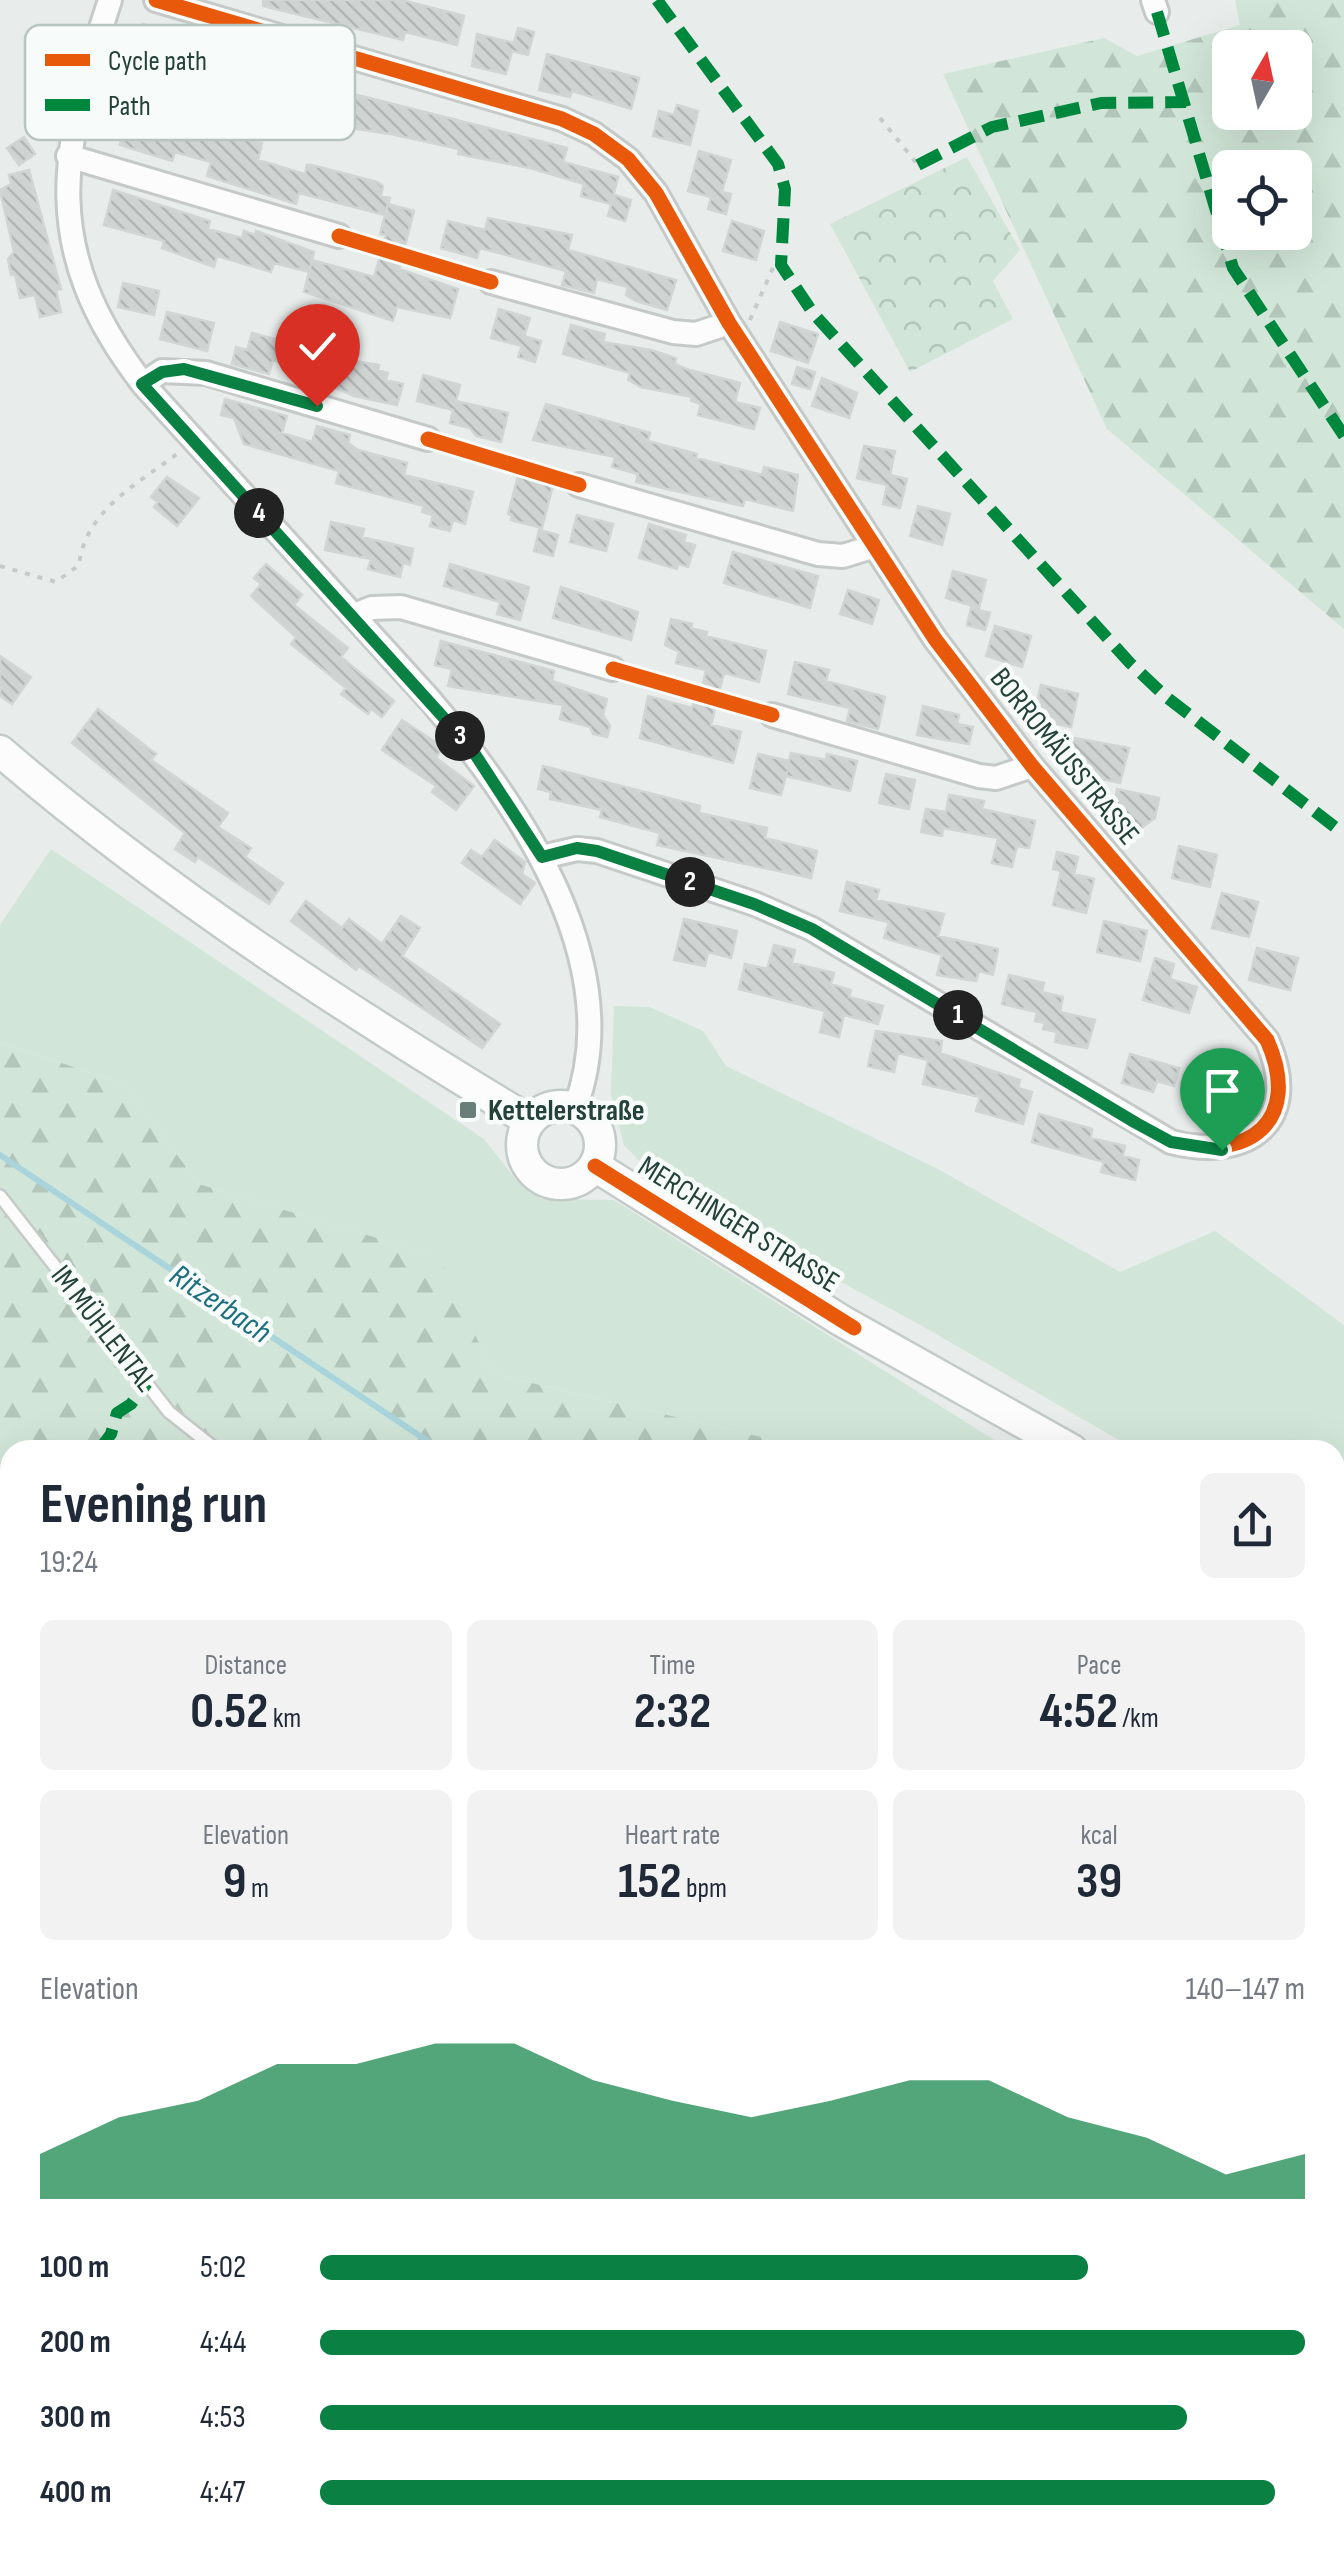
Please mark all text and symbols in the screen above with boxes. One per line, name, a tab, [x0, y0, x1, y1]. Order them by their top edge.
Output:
legend	[25, 25, 355, 140]
north arrow	[1212, 30, 1312, 130]
map controls	[1212, 30, 1312, 250]
text: Cycle path	[108, 45, 207, 78]
text: Path	[108, 90, 151, 123]
button: locate	[1212, 150, 1312, 250]
pin	[275, 304, 360, 407]
icon: check	[290, 319, 345, 374]
pin: 4	[234, 488, 284, 538]
text: 4	[252, 496, 266, 529]
street label: BORROMÄUSSTRASSE	[982, 661, 1146, 852]
pin: 3	[435, 711, 485, 761]
text: 3	[454, 719, 466, 752]
pin: 2	[665, 857, 715, 907]
text: 2	[684, 865, 696, 898]
pin: 1	[933, 990, 983, 1040]
text: 1	[953, 998, 963, 1031]
pin	[1180, 1048, 1265, 1151]
icon: arrive	[1195, 1063, 1250, 1118]
place label: Kettelerstraße	[488, 1093, 645, 1129]
marker: Kettelerstraße	[457, 1099, 479, 1121]
street label: MERCHINGER STRASSE	[631, 1149, 845, 1301]
water label: Ritzerbach	[162, 1256, 278, 1352]
street label: IM MÜHLENTAL	[43, 1258, 164, 1399]
text: Evening run	[40, 1472, 267, 1539]
button: share	[1200, 1473, 1305, 1578]
text: 19:24	[40, 1543, 98, 1582]
text: Distance	[205, 1649, 287, 1682]
text: Time	[650, 1649, 695, 1682]
text: Pace	[1077, 1649, 1121, 1682]
text: 0.52	[190, 1682, 268, 1742]
text: 2:32	[634, 1682, 711, 1742]
text: 4:52	[1040, 1682, 1118, 1742]
text: km	[268, 1702, 301, 1735]
text: /km	[1118, 1702, 1159, 1735]
text: Elevation	[203, 1819, 289, 1852]
text: Heart rate	[625, 1819, 720, 1852]
text: kcal	[1081, 1819, 1118, 1852]
text: 9	[223, 1852, 246, 1912]
text: 152	[618, 1852, 681, 1912]
text: 39	[1076, 1852, 1122, 1912]
text: m	[246, 1872, 269, 1905]
text: bpm	[681, 1872, 727, 1905]
text: Elevation	[40, 1970, 139, 2009]
text: 140–147 m	[1186, 1970, 1305, 2009]
text: 100 m	[40, 2248, 109, 2287]
text: 5:02	[200, 2248, 246, 2287]
text: 200 m	[40, 2323, 111, 2362]
text: 4:44	[200, 2323, 246, 2362]
text: 300 m	[40, 2398, 111, 2437]
text: 4:53	[200, 2398, 246, 2437]
text: 400 m	[40, 2473, 112, 2512]
text: 4:47	[200, 2473, 245, 2512]

